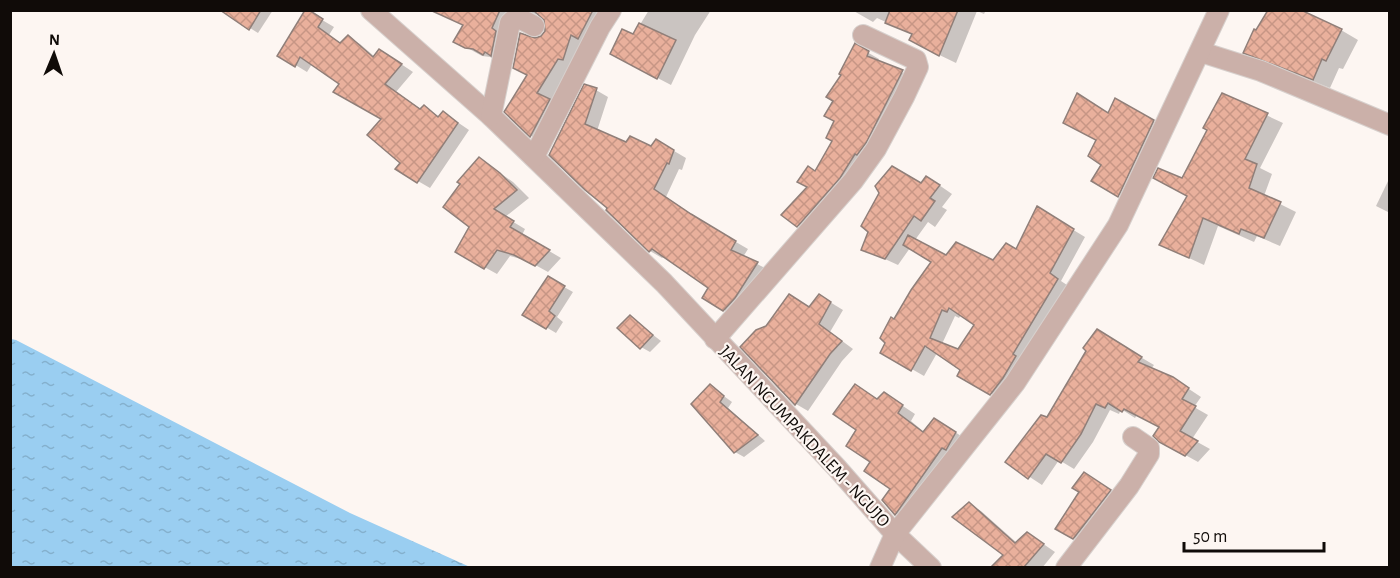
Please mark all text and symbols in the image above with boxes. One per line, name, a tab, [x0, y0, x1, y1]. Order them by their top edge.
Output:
north arrow	[24, 24, 84, 84]
text: N	[49, 32, 60, 48]
street label: JALAN NGUMPAKDALEM - NGUJO	[716, 343, 893, 531]
scale bar	[1184, 515, 1324, 553]
text: 50 m	[1193, 528, 1227, 546]

